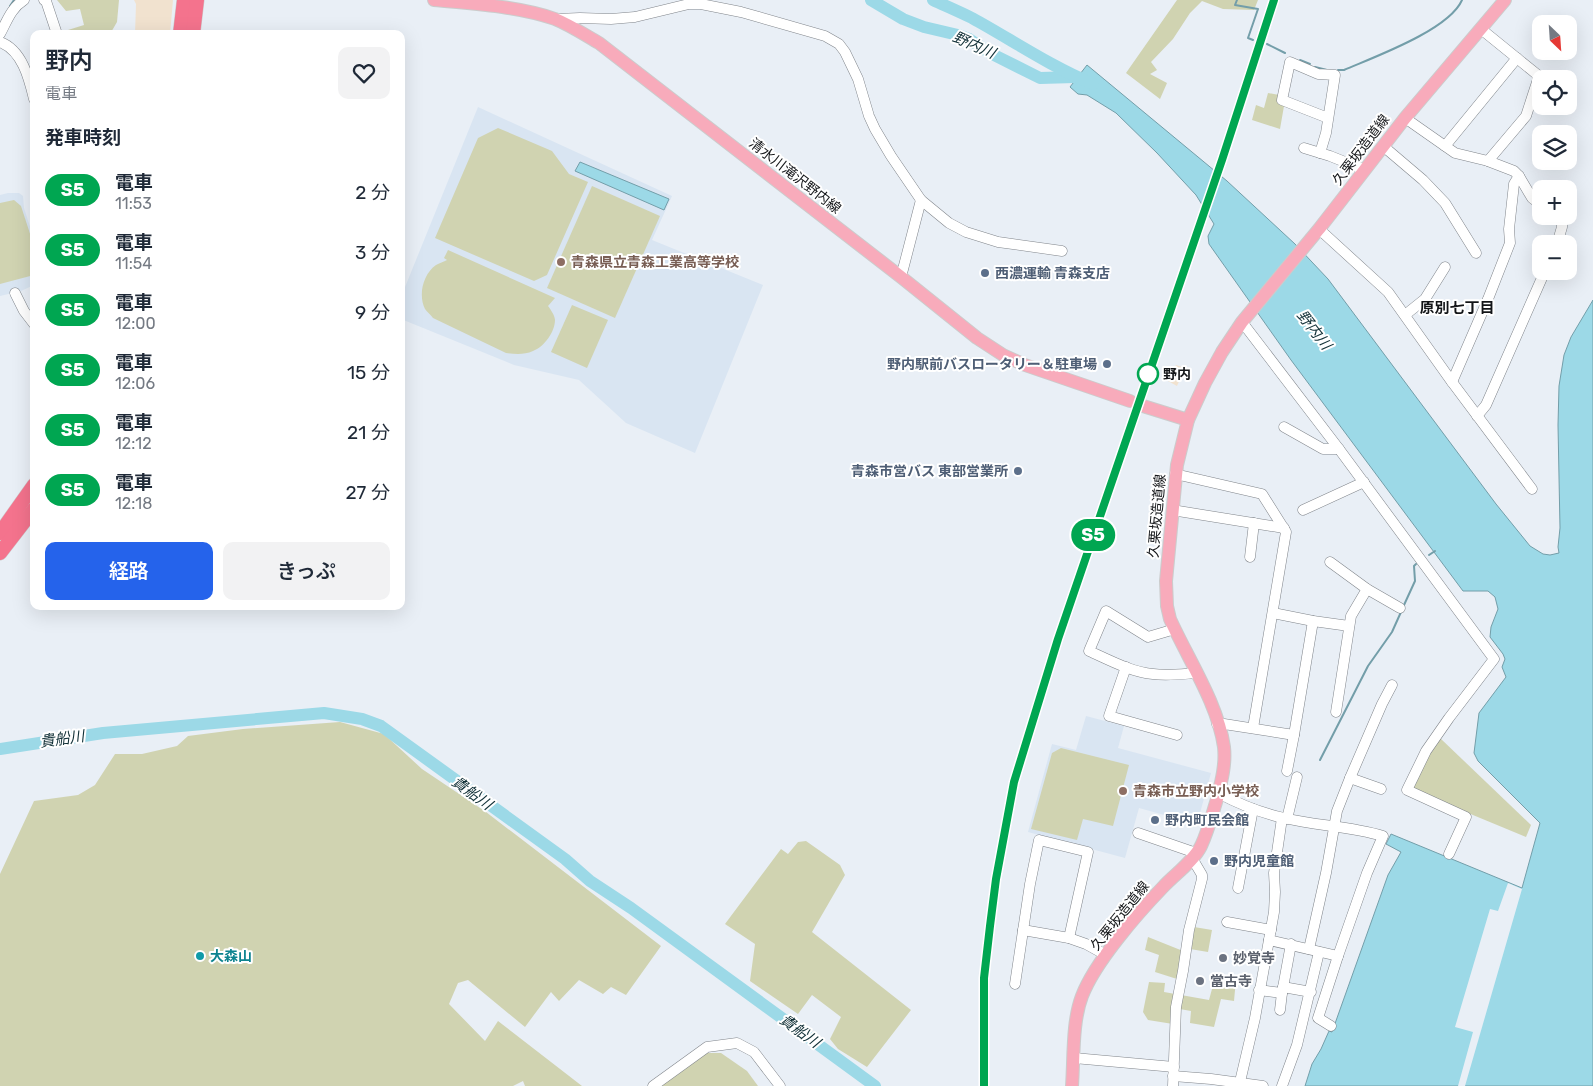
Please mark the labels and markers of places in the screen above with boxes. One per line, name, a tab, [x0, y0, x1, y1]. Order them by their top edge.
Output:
place label: 青森県立青森工業高等学校	[571, 254, 739, 271]
marker: 青森県立青森工業高等学校	[555, 256, 567, 268]
place label: 西濃運輸 青森支店	[995, 265, 1110, 282]
marker: 西濃運輸 青森支店	[979, 267, 991, 279]
place label: 野内駅前バスロータリー＆駐車場	[887, 356, 1097, 373]
marker: 野内駅前バスロータリー＆駐車場	[1101, 358, 1113, 370]
marker: 野内	[1137, 363, 1159, 385]
place label: 野内	[1163, 366, 1191, 383]
place label: 青森市営バス 東部営業所	[851, 463, 1008, 480]
marker: 青森市営バス 東部営業所	[1012, 465, 1024, 477]
place label: 青森市立野内小学校	[1133, 783, 1259, 800]
marker: 青森市立野内小学校	[1117, 785, 1129, 797]
place label: 野内町民会館	[1165, 812, 1249, 829]
marker: 野内町民会館	[1149, 814, 1161, 826]
place label: 野内児童館	[1224, 853, 1294, 870]
marker: 野内児童館	[1208, 855, 1220, 867]
place label: 大森山	[210, 948, 252, 965]
marker: 大森山	[194, 950, 206, 962]
place label: 妙覚寺	[1233, 950, 1275, 967]
marker: 妙覚寺	[1217, 952, 1229, 964]
place label: 當古寺	[1210, 973, 1252, 990]
marker: 當古寺	[1194, 975, 1206, 987]

